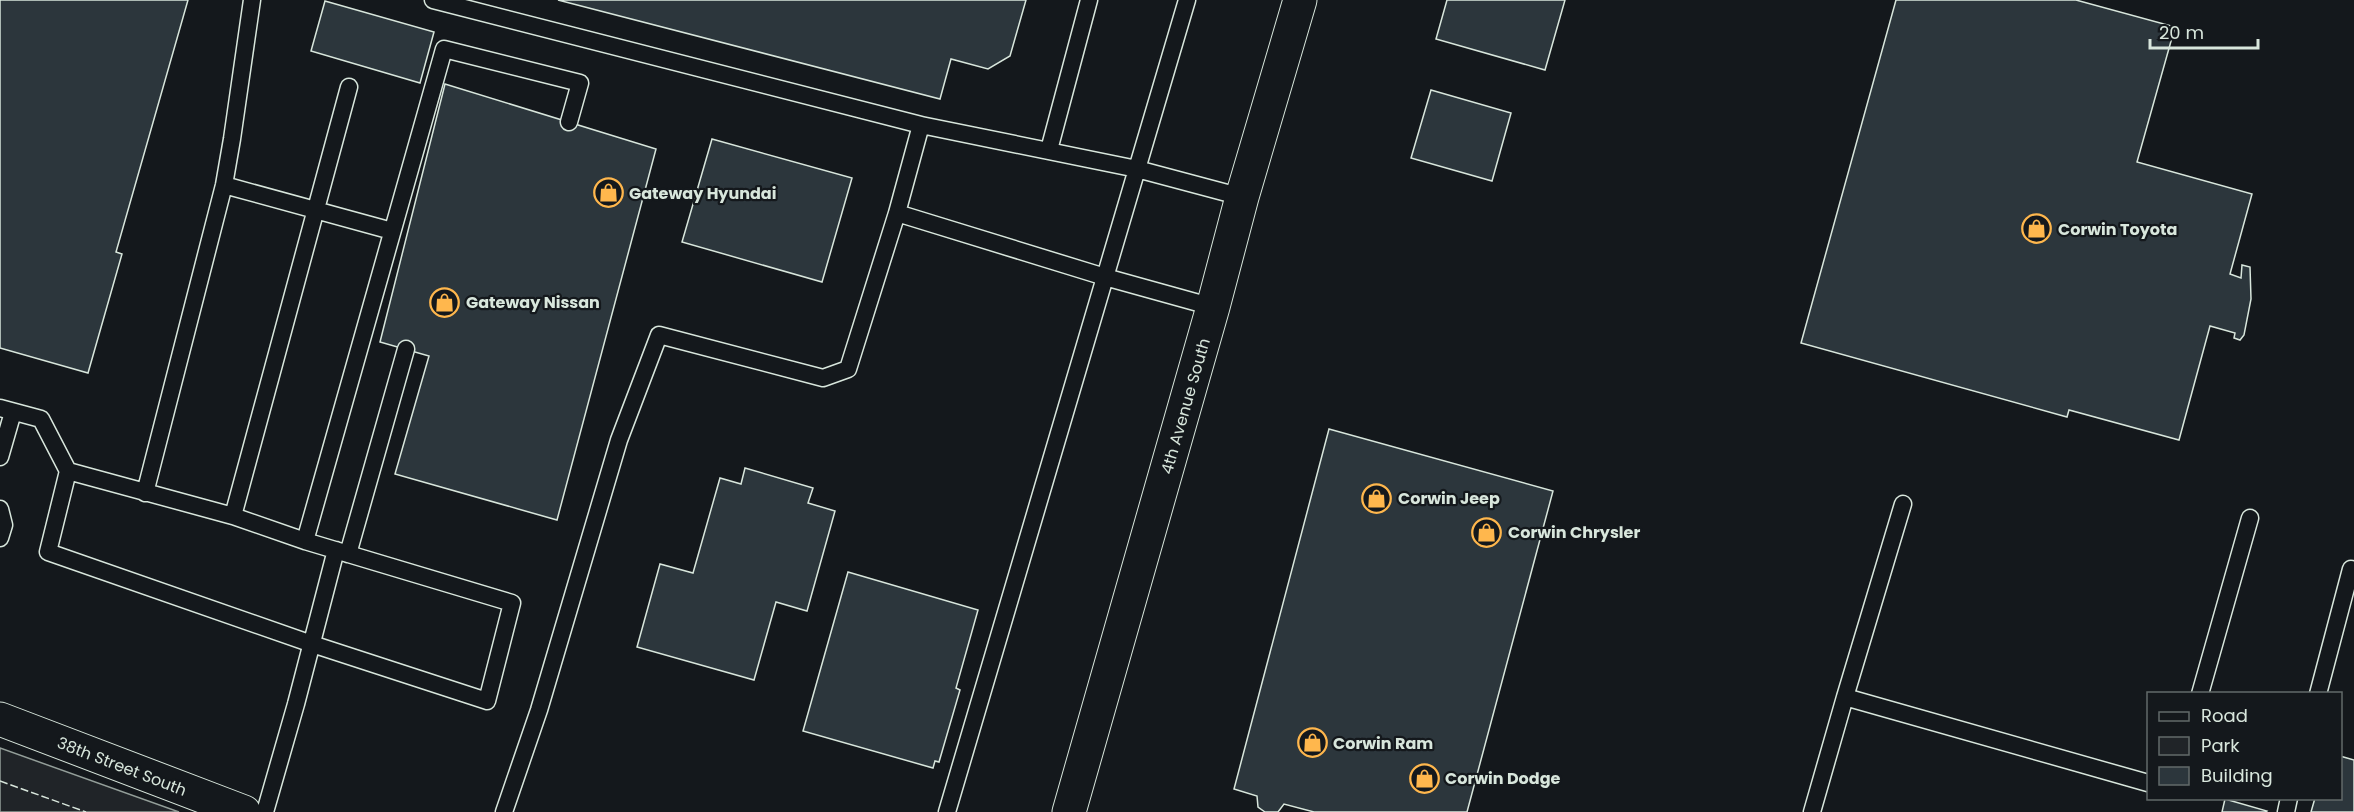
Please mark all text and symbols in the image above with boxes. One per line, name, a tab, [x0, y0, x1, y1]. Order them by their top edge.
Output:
scale bar	[2150, 12, 2258, 50]
text: 20 m	[2159, 20, 2204, 45]
shop icon: Gateway Hyundai	[592, 177, 624, 209]
place label: Gateway Hyundai	[629, 182, 776, 205]
shop icon: Corwin Toyota	[2021, 213, 2053, 245]
place label: Corwin Toyota	[2058, 218, 2177, 241]
shop icon: Gateway Nissan	[429, 286, 461, 318]
place label: Gateway Nissan	[466, 291, 600, 314]
street label: 4th Avenue South	[1155, 335, 1216, 477]
shop icon: Corwin Jeep	[1361, 482, 1393, 514]
place label: Corwin Jeep	[1398, 487, 1500, 510]
shop icon: Corwin Chrysler	[1471, 516, 1503, 548]
place label: Corwin Chrysler	[1508, 521, 1640, 544]
legend	[2147, 692, 2342, 800]
text: Road	[2201, 703, 2248, 728]
shop icon: Corwin Ram	[1296, 727, 1328, 759]
street label: 38th Street South	[54, 731, 190, 802]
place label: Corwin Ram	[1333, 732, 1433, 755]
text: Park	[2201, 733, 2240, 758]
shop icon: Corwin Dodge	[1408, 762, 1440, 794]
text: Building	[2201, 763, 2273, 788]
place label: Corwin Dodge	[1445, 767, 1561, 790]

